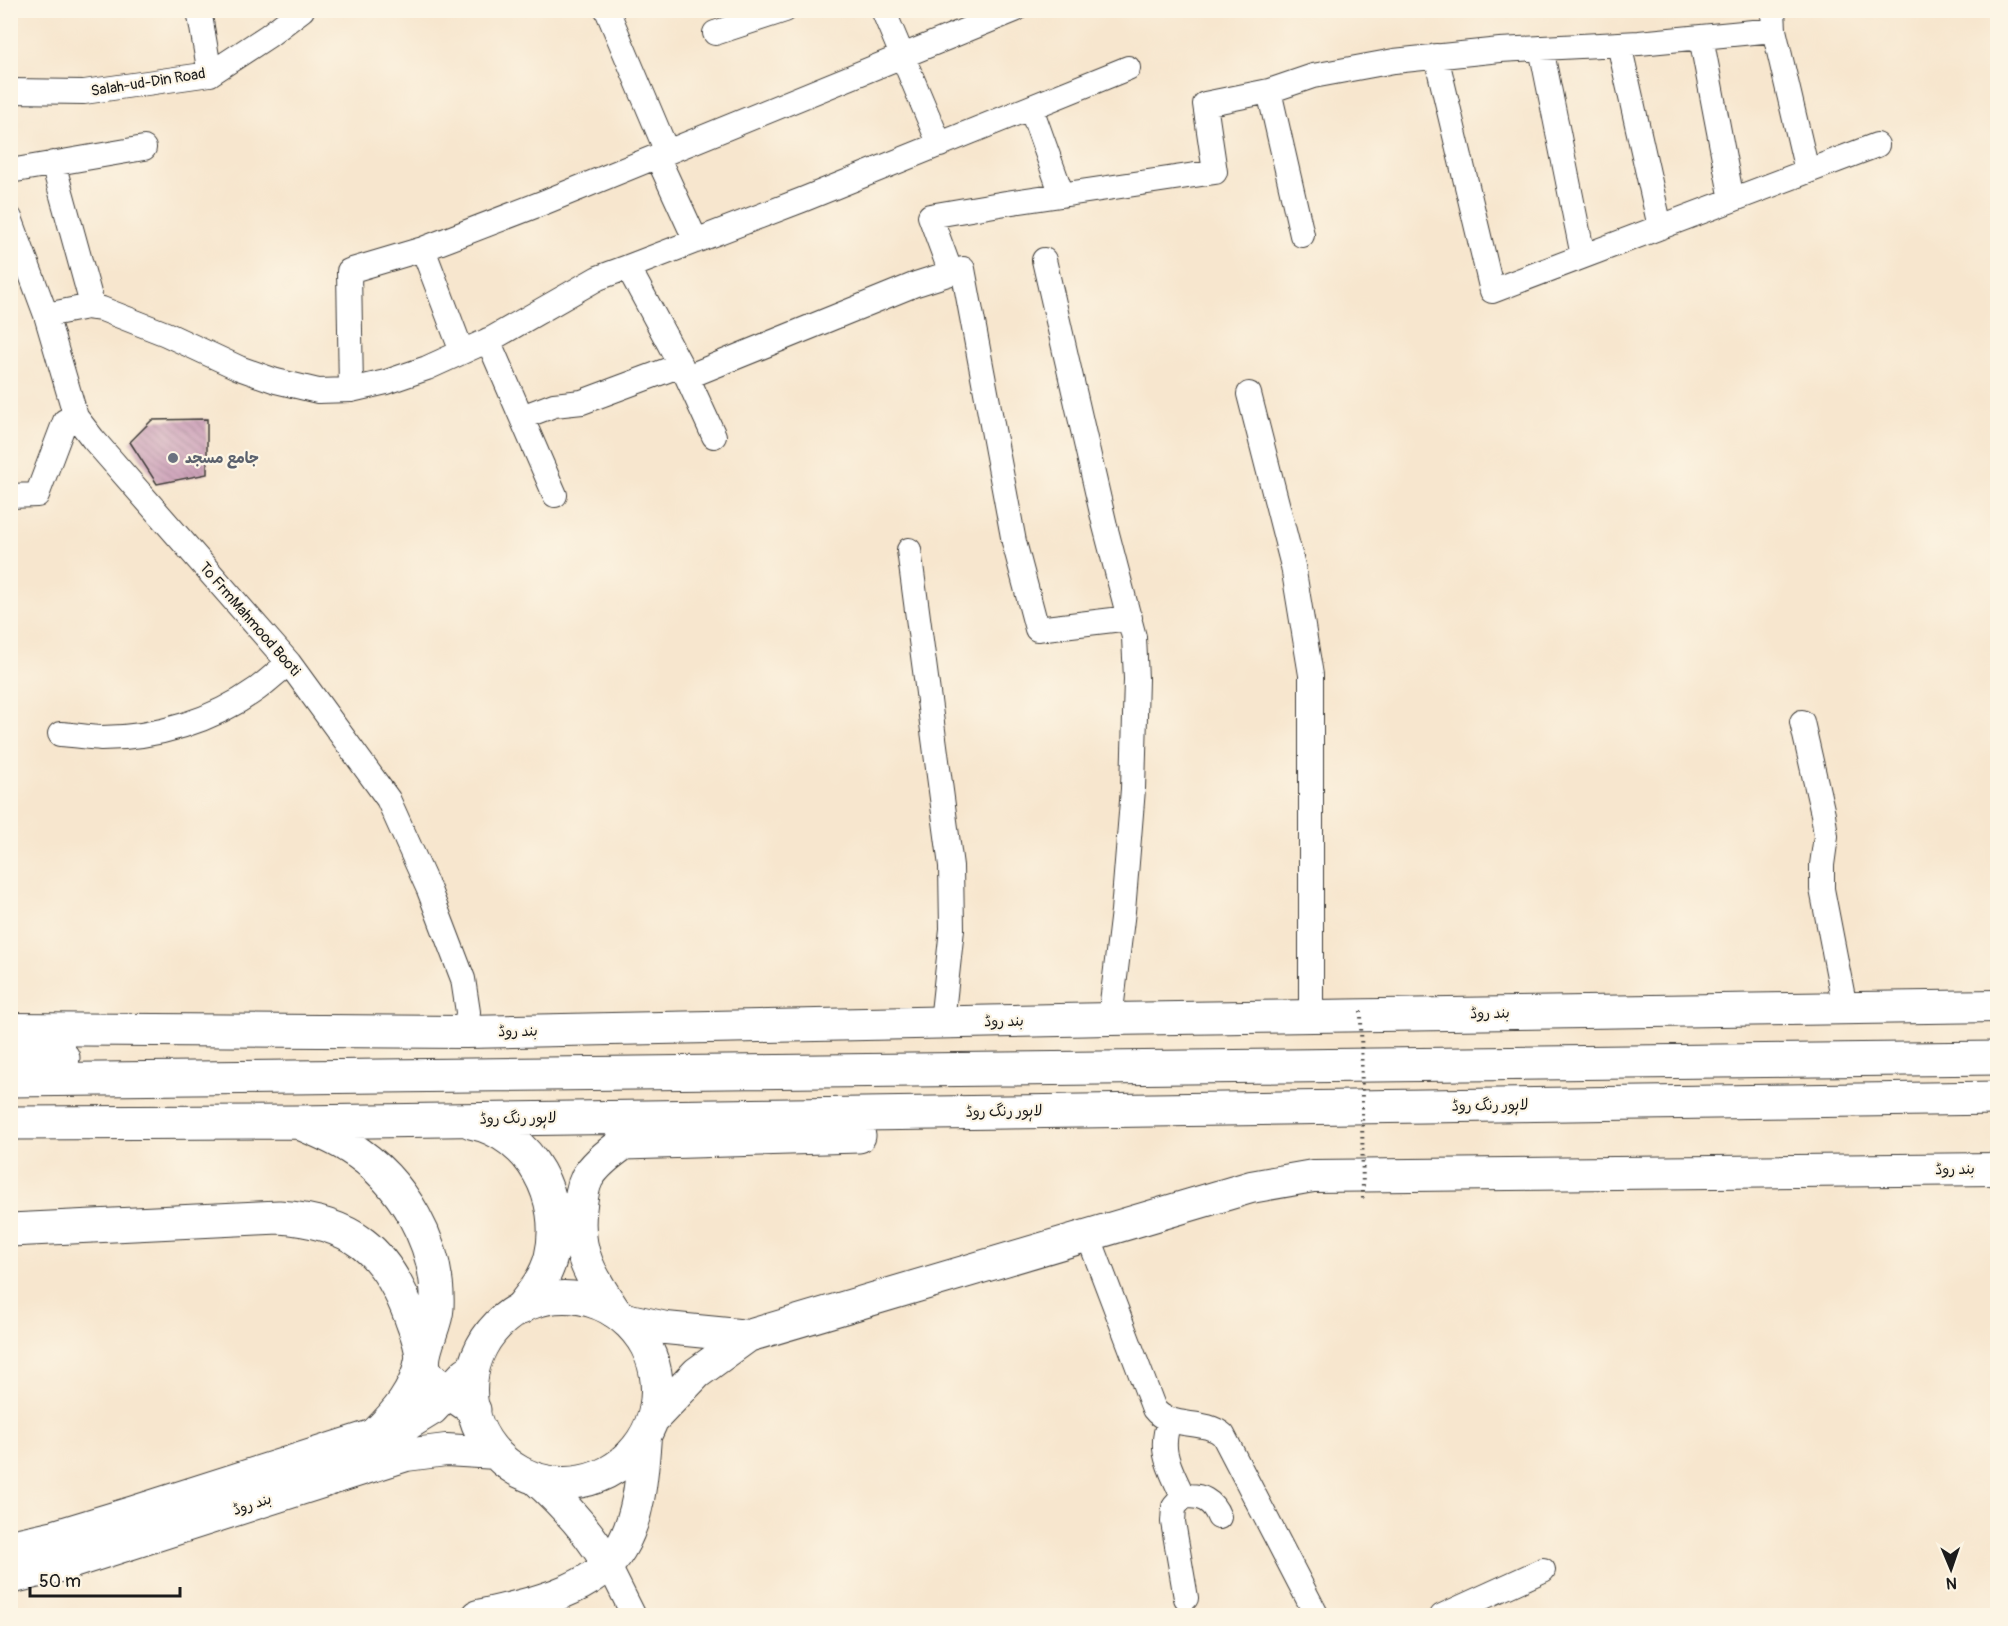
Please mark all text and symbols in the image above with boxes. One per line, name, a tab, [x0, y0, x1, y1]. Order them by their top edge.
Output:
street label: Salah-ud-Din Road	[89, 64, 207, 101]
place label: جامع مسجد	[185, 449, 259, 469]
marker: جامع مسجد	[166, 451, 180, 465]
street label: To FrmMahmood Booti	[195, 558, 305, 680]
street label: بند روڈ	[1470, 1004, 1510, 1023]
street label: بند روڈ	[984, 1012, 1024, 1031]
street label: بند روڈ	[498, 1022, 538, 1041]
street label: لاہور رنگ روڈ	[1452, 1095, 1529, 1117]
street label: لاہور رنگ روڈ	[966, 1101, 1043, 1123]
street label: لاہور رنگ روڈ	[480, 1108, 557, 1130]
street label: بند روڈ	[1935, 1160, 1975, 1179]
street label: بند روڈ	[230, 1489, 274, 1520]
north arrow	[1921, 1539, 1981, 1599]
scale bar	[30, 1560, 180, 1598]
text: 50 m	[39, 1570, 81, 1593]
text: N	[1946, 1573, 1957, 1593]

